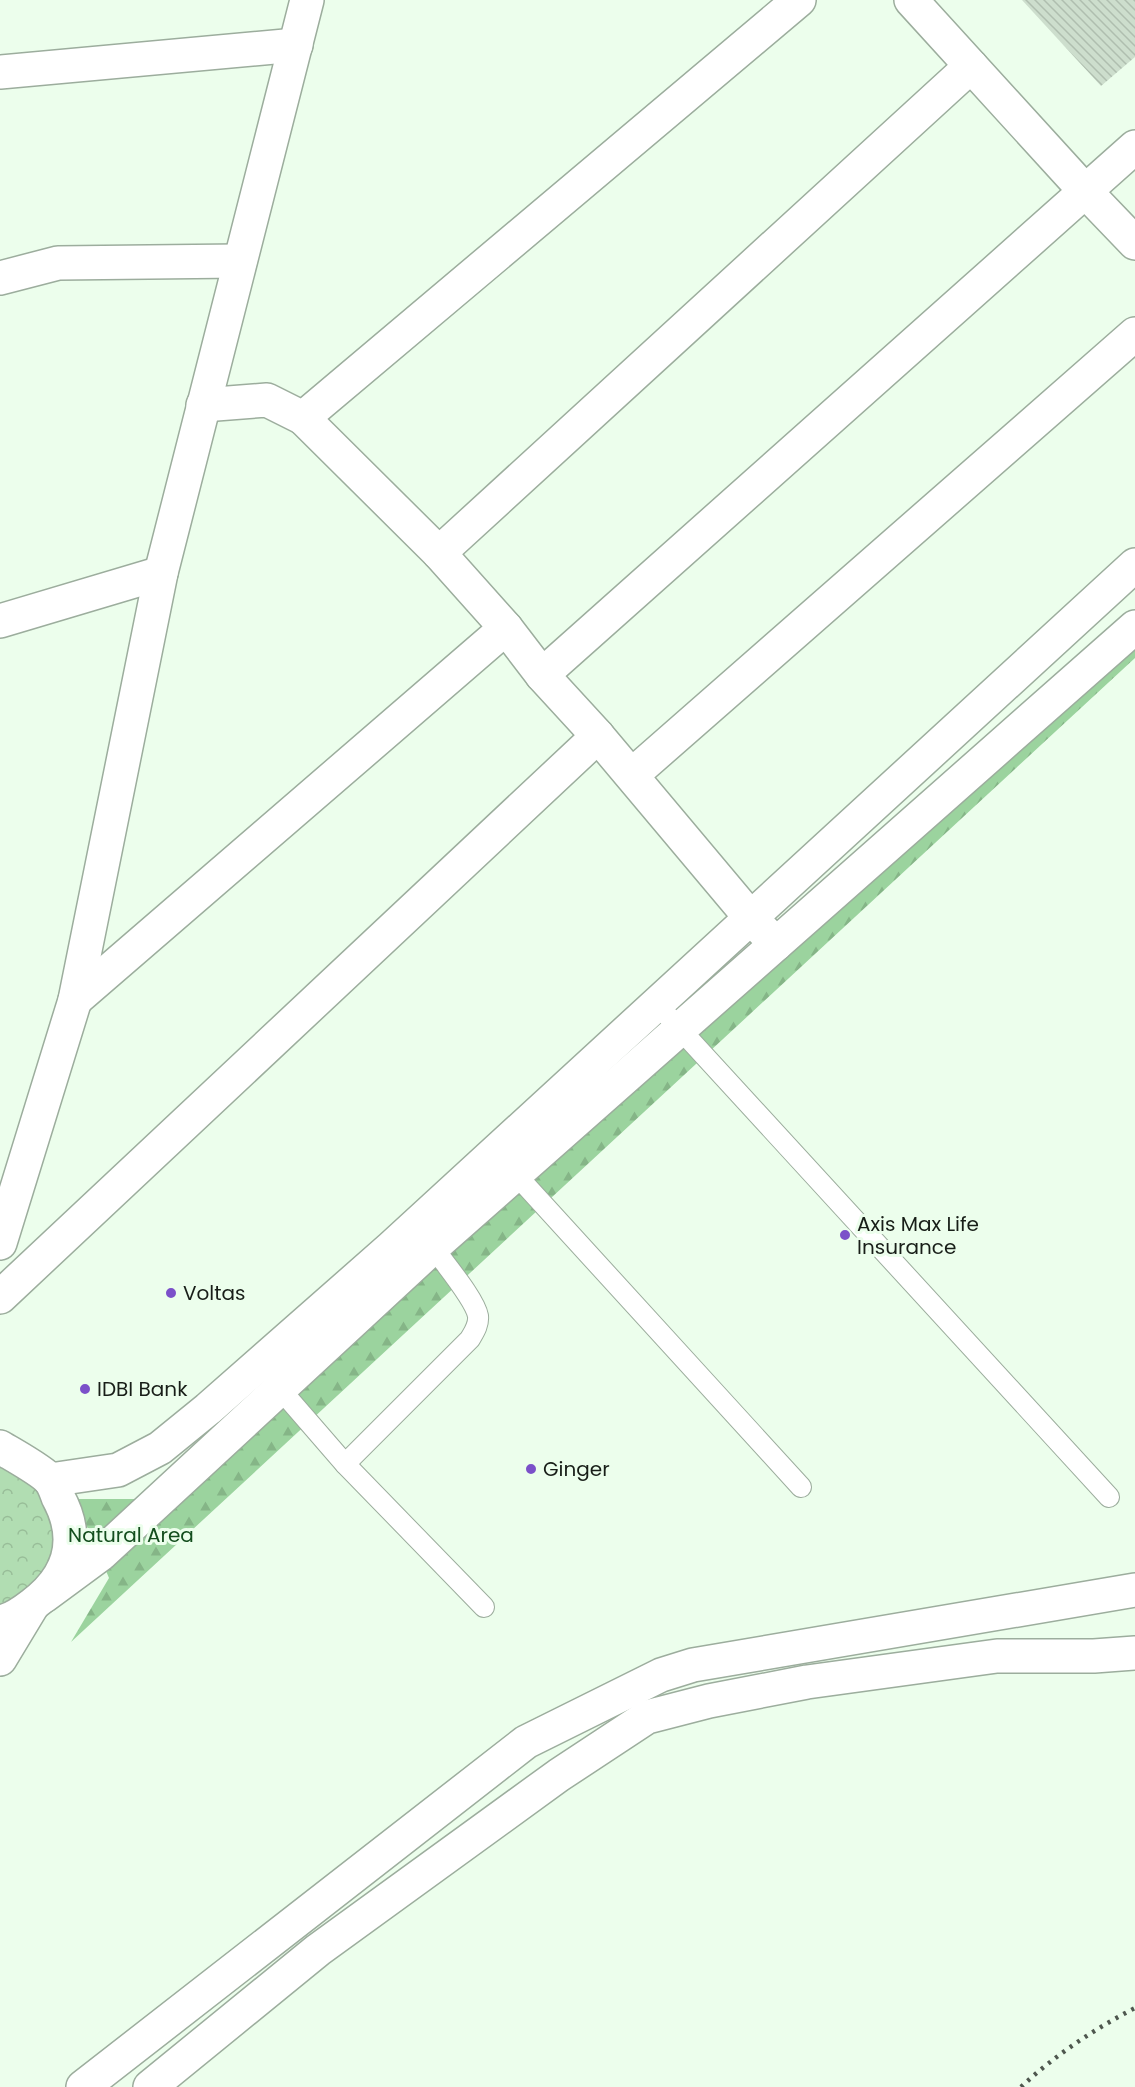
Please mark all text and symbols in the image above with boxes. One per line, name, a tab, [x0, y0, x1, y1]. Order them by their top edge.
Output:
place label: Axis Max Life Insurance	[857, 1210, 979, 1261]
marker: Axis Max Life Insurance	[838, 1228, 852, 1242]
place label: Voltas	[183, 1279, 245, 1307]
marker: Voltas	[164, 1286, 178, 1300]
place label: IDBI Bank	[97, 1375, 188, 1403]
marker: IDBI Bank	[78, 1382, 92, 1396]
place label: Ginger	[543, 1455, 610, 1483]
marker: Ginger	[524, 1462, 538, 1476]
park label: Natural Area	[68, 1521, 194, 1549]

